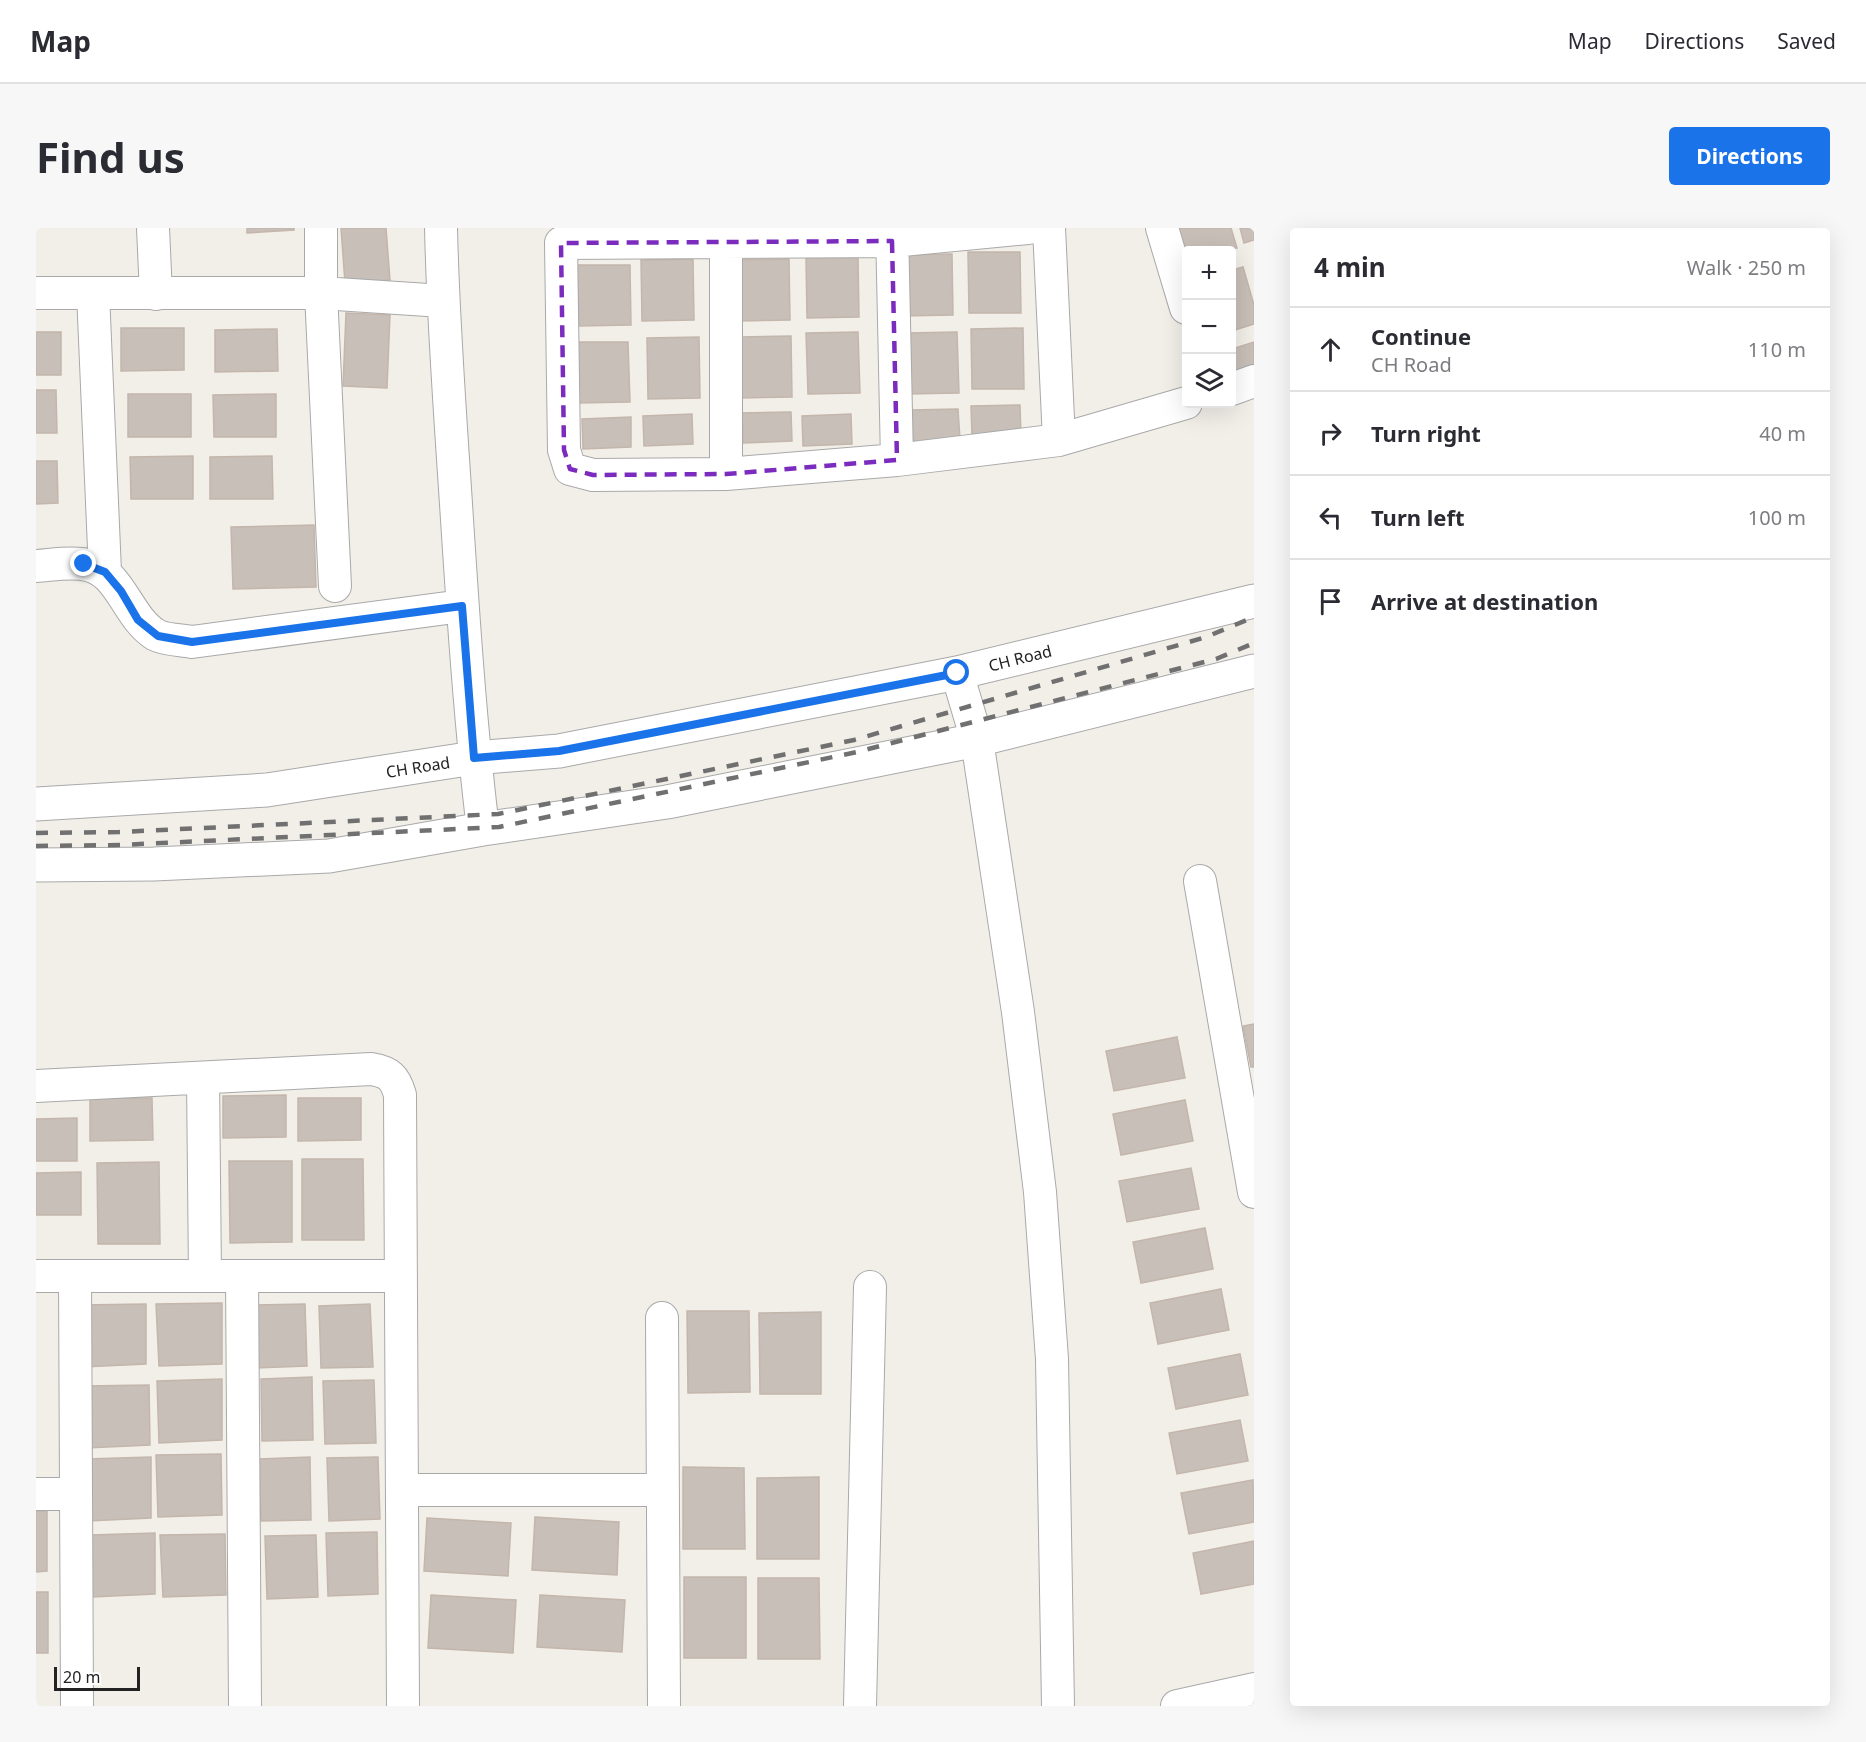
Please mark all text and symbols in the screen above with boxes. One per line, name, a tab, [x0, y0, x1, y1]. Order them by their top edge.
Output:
text: Map	[30, 22, 91, 60]
text: Map	[1568, 27, 1612, 55]
text: Directions	[1645, 27, 1744, 55]
text: Saved	[1777, 27, 1836, 55]
button: Directions	[1669, 127, 1830, 185]
text: Find us	[36, 128, 185, 185]
map controls	[1182, 246, 1236, 408]
button: +	[1182, 246, 1236, 300]
text: 4 min	[1314, 249, 1386, 285]
text: Walk · 250 m	[1687, 254, 1806, 281]
button: −	[1182, 300, 1236, 354]
text: Continue	[1371, 321, 1471, 351]
icon: ahead	[1314, 333, 1347, 366]
text: 110 m	[1748, 336, 1806, 363]
text: CH Road	[1371, 351, 1452, 378]
button: layers	[1182, 354, 1236, 408]
icon: right	[1314, 417, 1347, 450]
text: Turn right	[1371, 418, 1481, 448]
text: 40 m	[1759, 420, 1806, 447]
icon: left	[1314, 501, 1347, 534]
text: Turn left	[1371, 502, 1465, 532]
text: 100 m	[1748, 504, 1806, 531]
route end	[70, 550, 96, 576]
icon: arrive	[1314, 585, 1347, 618]
text: Arrive at destination	[1371, 586, 1598, 616]
street label: CH Road	[986, 640, 1054, 676]
route start	[943, 659, 969, 685]
street label: CH Road	[384, 751, 452, 783]
scale bar	[54, 1664, 140, 1692]
text: 20 m	[63, 1666, 100, 1688]

